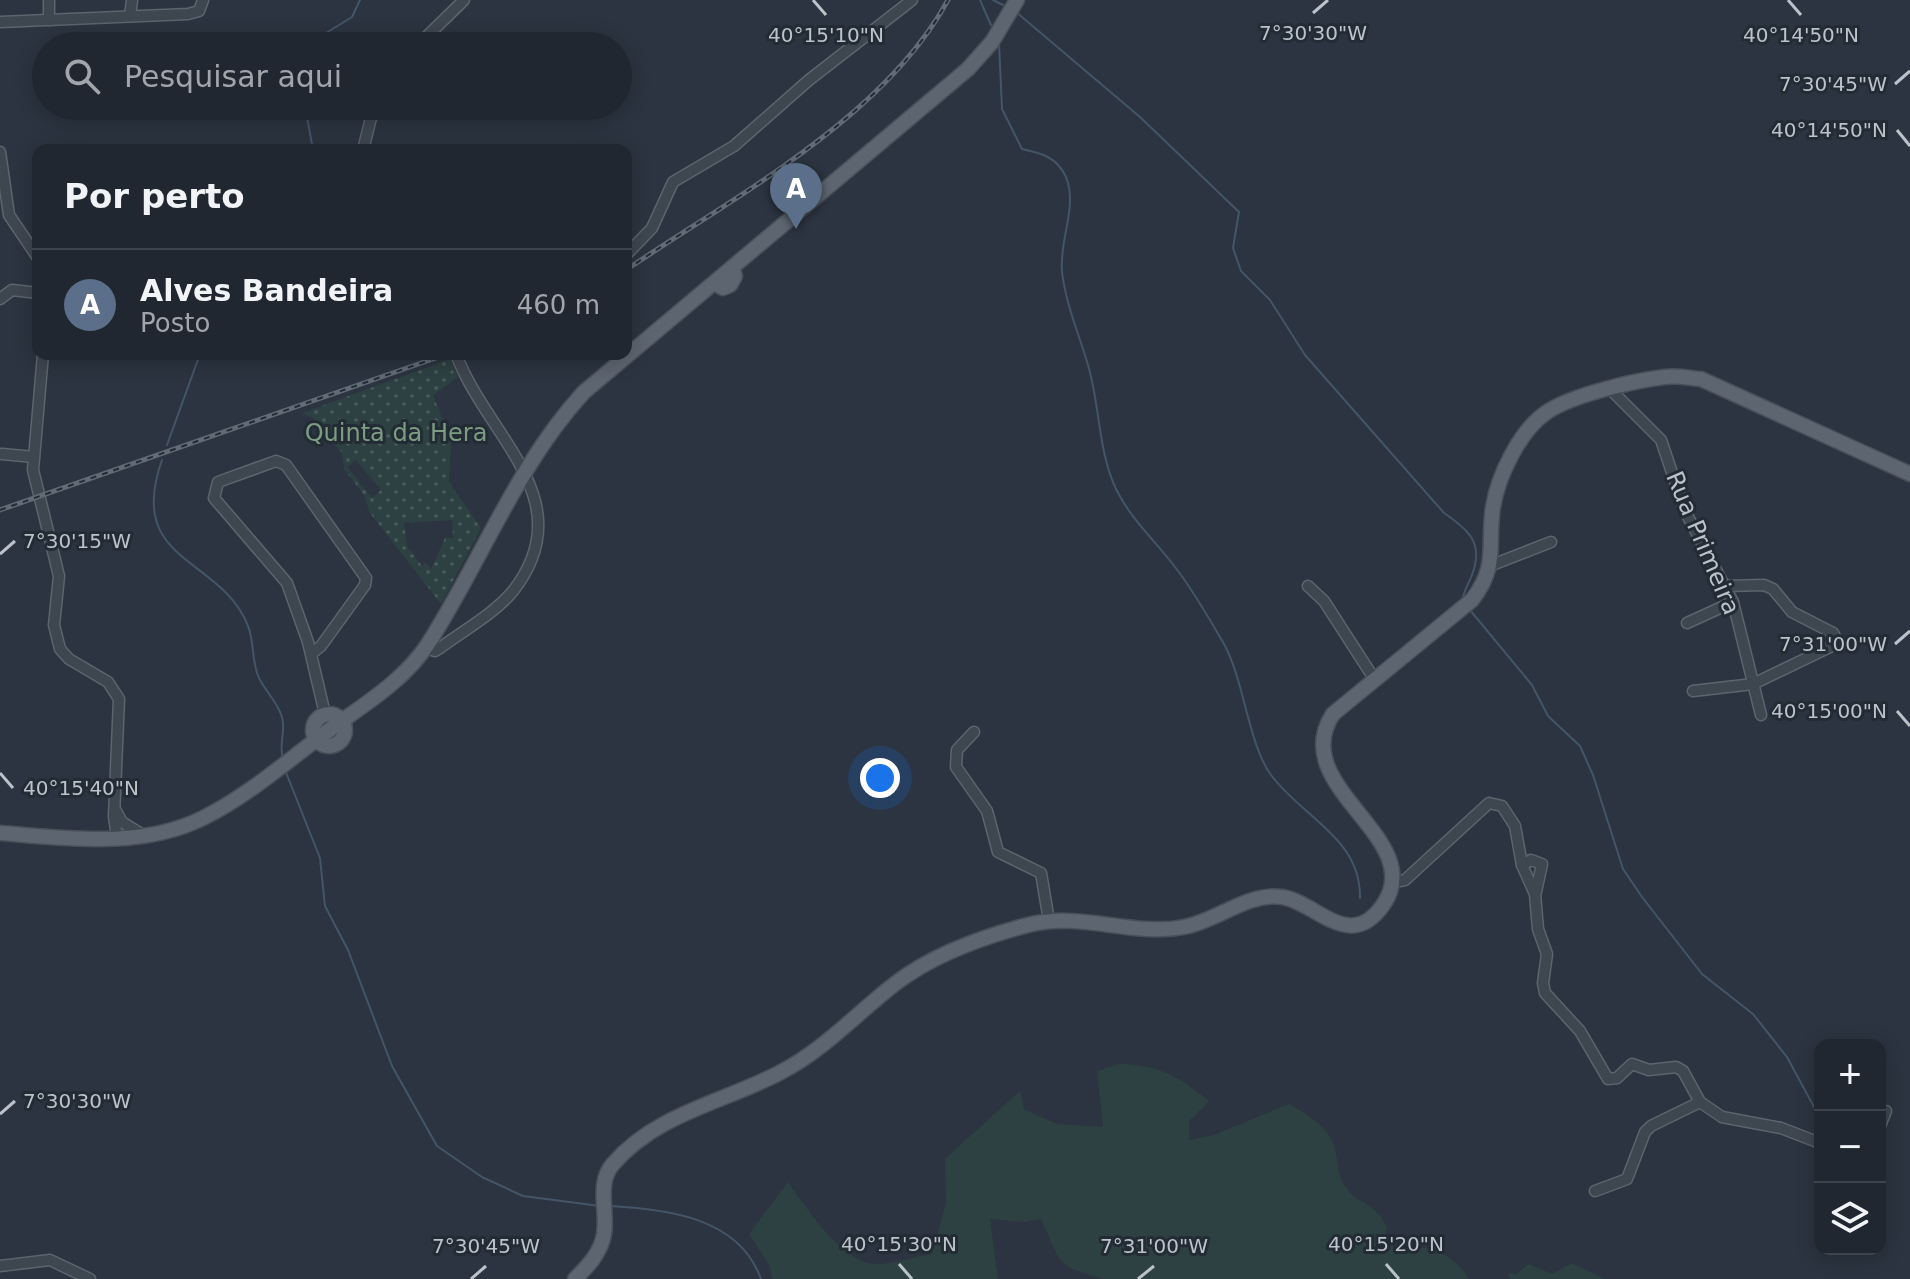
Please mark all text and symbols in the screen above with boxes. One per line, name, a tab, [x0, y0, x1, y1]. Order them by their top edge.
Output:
text: 7°30'30"W	[1259, 21, 1367, 45]
text: 40°15'10"N	[768, 23, 884, 47]
text: 40°14'50"N	[1743, 23, 1859, 47]
search box	[32, 32, 632, 120]
icon: search	[60, 54, 104, 98]
text: Pesquisar aqui	[124, 59, 342, 94]
text: 7°30'45"W	[1779, 72, 1887, 96]
text: 40°14'50"N	[1771, 118, 1887, 142]
pin: A	[770, 163, 822, 229]
text: Por perto	[64, 176, 245, 216]
text: Alves Bandeira	[140, 273, 393, 308]
text: A	[80, 290, 100, 320]
text: 460 m	[517, 290, 600, 320]
text: Posto	[140, 308, 210, 338]
park label: Quinta da Hera	[305, 419, 487, 447]
street label: Rua Primeira	[1660, 467, 1746, 619]
text: 7°30'15"W	[23, 529, 131, 553]
text: 7°31'00"W	[1779, 632, 1887, 656]
text: 40°15'00"N	[1771, 699, 1887, 723]
your location	[860, 758, 900, 798]
text: 40°15'40"N	[23, 776, 139, 800]
map controls	[1814, 1039, 1886, 1255]
button: +	[1814, 1039, 1886, 1111]
text: 7°30'30"W	[23, 1089, 131, 1113]
button: −	[1814, 1111, 1886, 1183]
button: layers	[1814, 1183, 1886, 1255]
text: 40°15'30"N	[841, 1232, 957, 1256]
text: 40°15'20"N	[1328, 1232, 1444, 1256]
text: 7°30'45"W	[432, 1234, 540, 1258]
text: 7°31'00"W	[1100, 1234, 1208, 1258]

